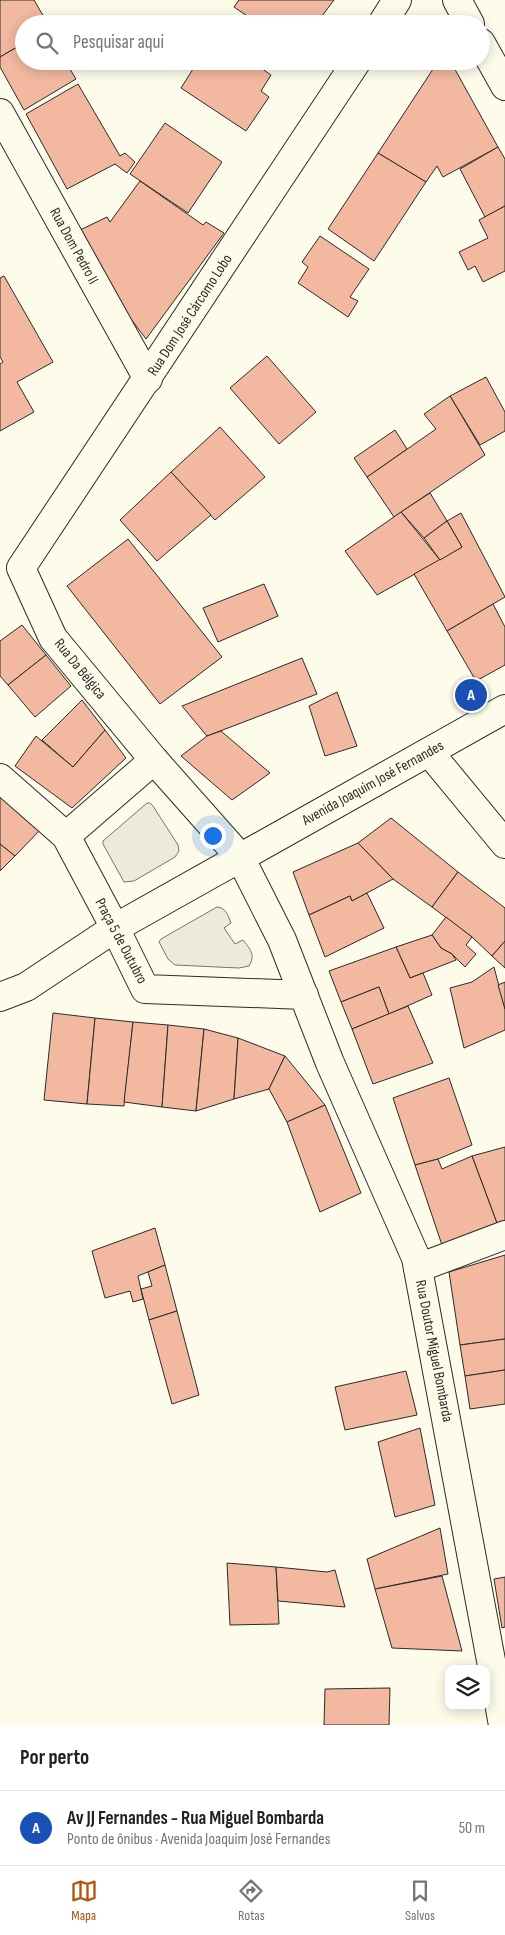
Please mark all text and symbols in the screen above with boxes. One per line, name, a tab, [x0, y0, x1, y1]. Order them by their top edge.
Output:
search box	[15, 15, 490, 70]
icon: search	[33, 29, 61, 57]
text: Pesquisar aqui	[73, 31, 164, 54]
street label: Rua Dom Pedro II	[45, 205, 103, 287]
street label: Rua Dom José Cárcomo Lobo	[144, 251, 236, 379]
street label: Rua Da Bélgica	[50, 635, 110, 703]
pin: A	[455, 676, 487, 714]
street label: Avenida Joaquim José Fernandes	[298, 736, 447, 830]
your location	[200, 823, 226, 849]
street label: Praça 5 de Outubro	[90, 895, 152, 987]
street label: Rua Doutor Miguel Bombarda	[411, 1278, 457, 1424]
map controls	[445, 1665, 490, 1710]
button: layers	[445, 1665, 490, 1710]
text: Por perto	[20, 1745, 89, 1770]
text: Av JJ Fernandes - Rua Miguel Bombarda	[67, 1807, 324, 1830]
text: A	[32, 1819, 40, 1838]
text: 50 m	[459, 1819, 485, 1838]
text: Ponto de ônibus · Avenida Joaquim José Fernandes	[67, 1830, 331, 1849]
tab: Mapa	[70, 1877, 98, 1924]
tab: Rotas	[237, 1877, 265, 1924]
tab: Salvos	[405, 1877, 435, 1924]

